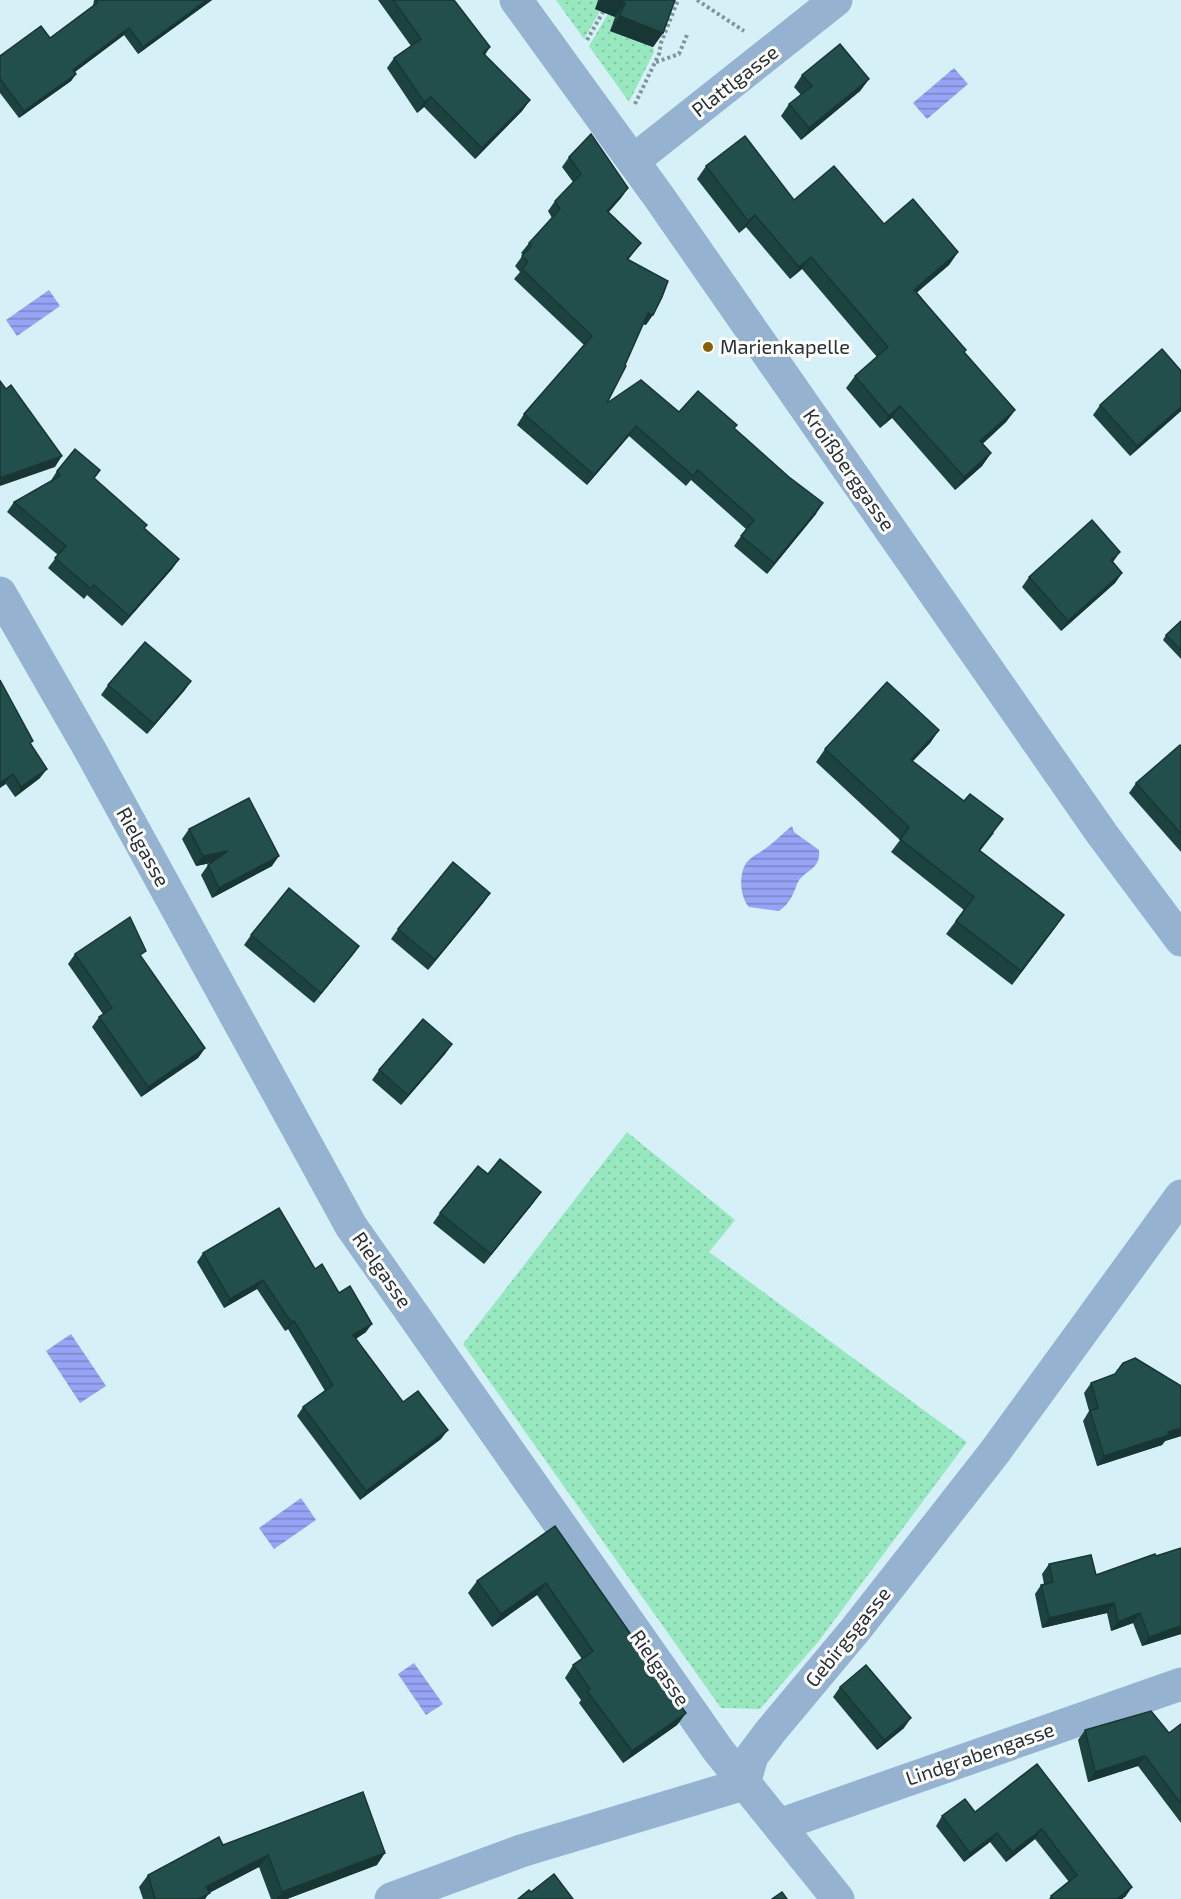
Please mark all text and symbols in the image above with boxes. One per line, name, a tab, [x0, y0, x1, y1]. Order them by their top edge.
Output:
street label: Plattlgasse	[686, 39, 782, 121]
place label: Marienkapelle	[720, 334, 850, 358]
marker: Marienkapelle	[701, 340, 715, 354]
street label: Kroißberggasse	[799, 404, 901, 535]
street label: Rielgasse	[112, 803, 175, 890]
street label: Rielgasse	[348, 1227, 418, 1312]
street label: Gebirgsgasse	[799, 1581, 895, 1691]
street label: Rielgasse	[626, 1625, 696, 1710]
street label: Lindgrabengasse	[902, 1716, 1057, 1790]

